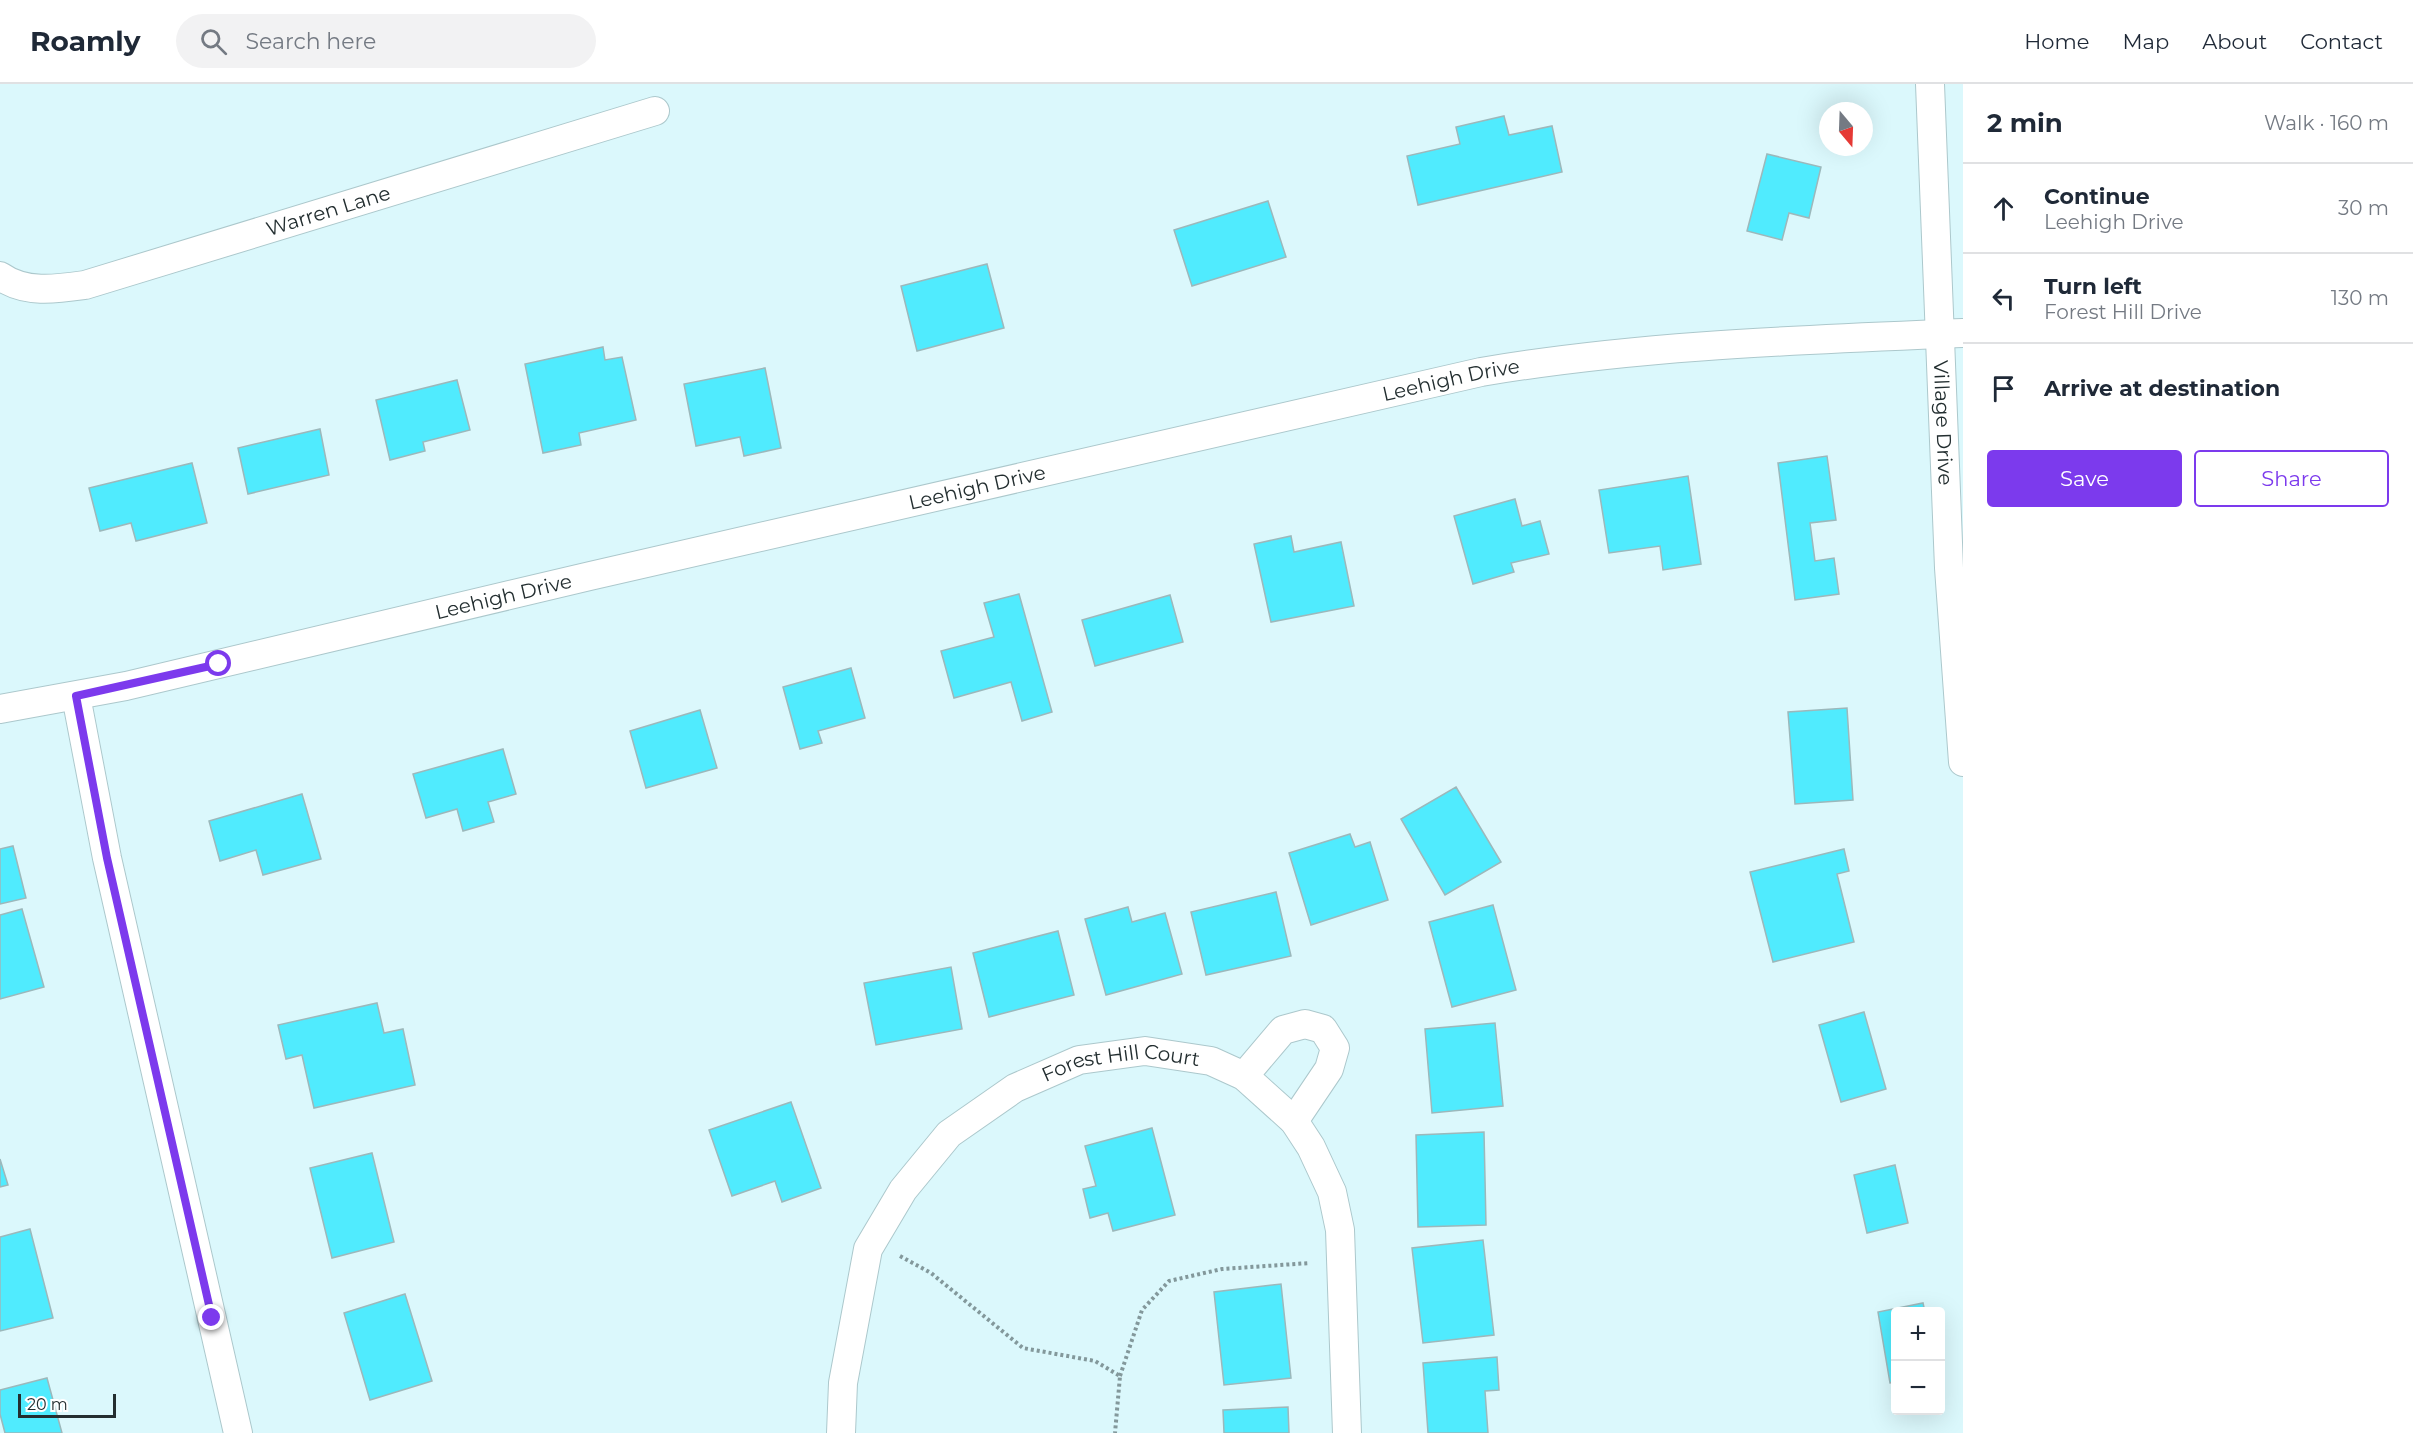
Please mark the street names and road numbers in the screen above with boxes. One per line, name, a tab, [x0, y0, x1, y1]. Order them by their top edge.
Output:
street label: Warren Lane	[263, 181, 393, 241]
street label: Leehigh Drive	[1380, 354, 1521, 406]
street label: Village Drive	[1929, 360, 1958, 486]
street label: Leehigh Drive	[906, 460, 1048, 515]
street label: Leehigh Drive	[433, 569, 574, 624]
street label: Forest Hill Court	[1038, 1039, 1202, 1087]

